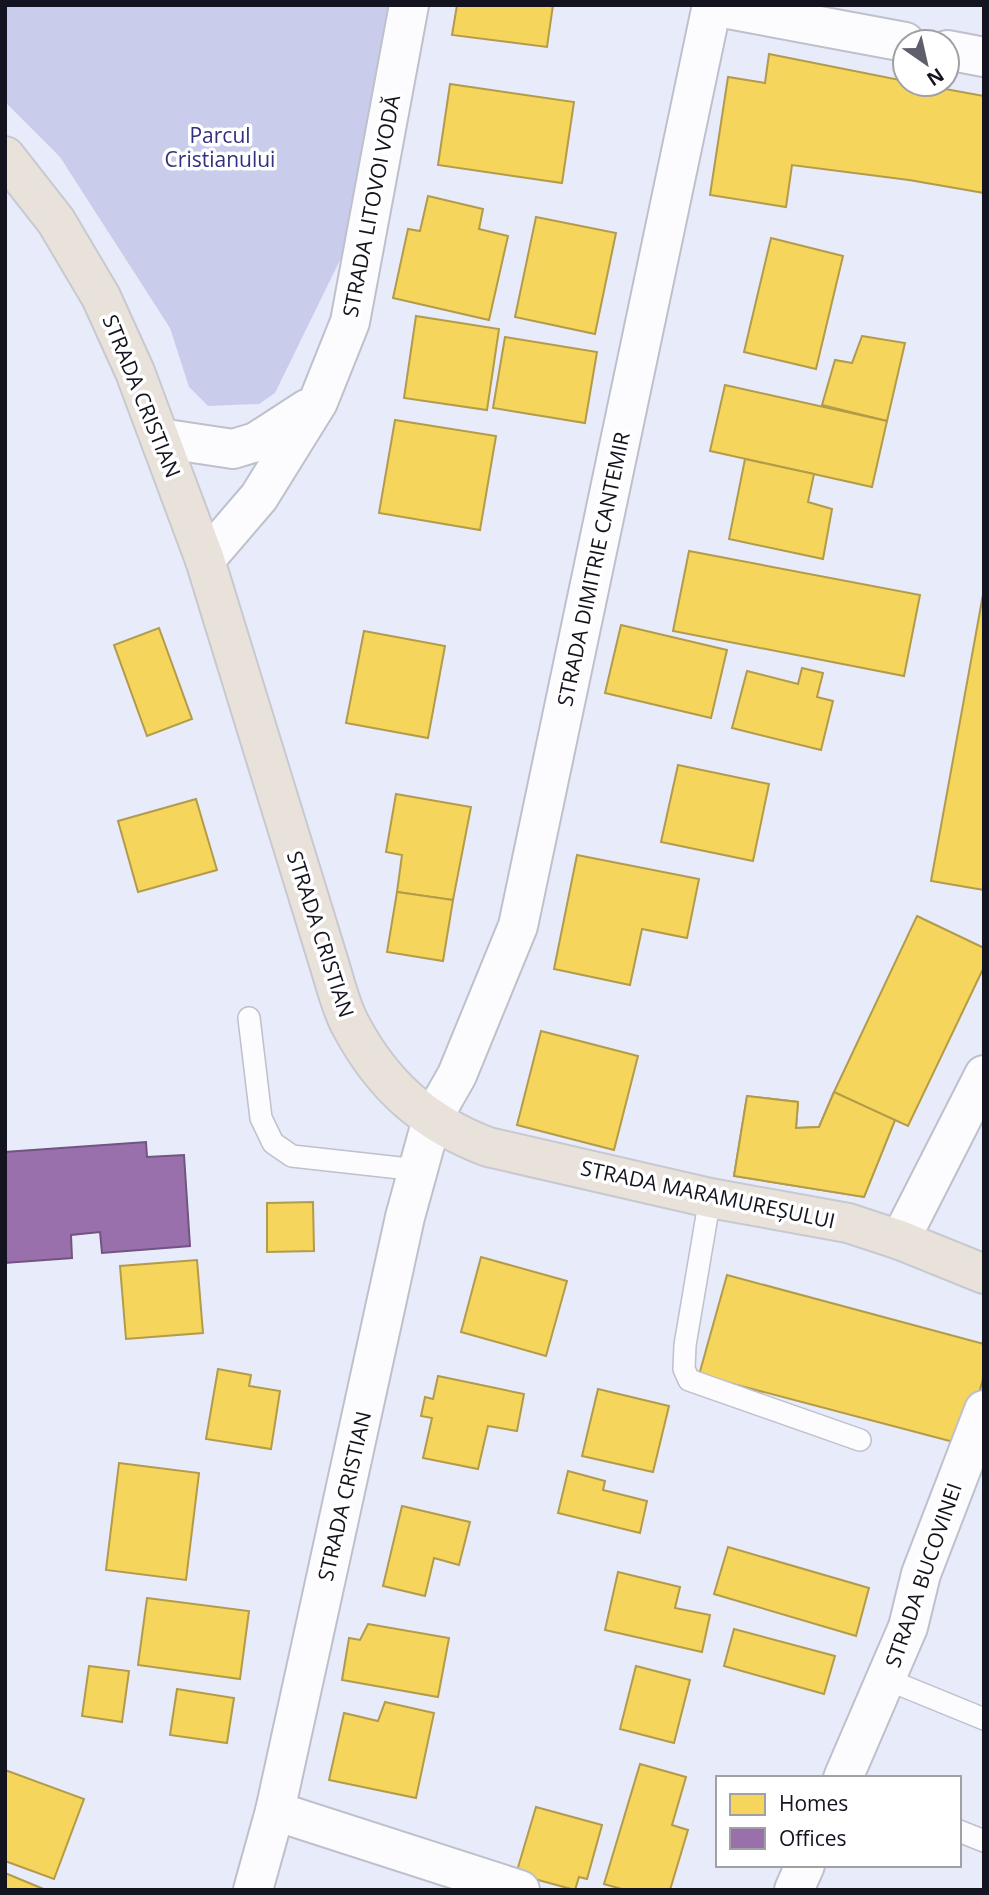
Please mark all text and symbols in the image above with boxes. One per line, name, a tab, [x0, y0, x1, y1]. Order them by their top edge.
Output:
north arrow	[891, 28, 961, 98]
text: N	[922, 62, 949, 92]
street label: STRADA LITOVOI VODĂ	[336, 92, 406, 319]
park label: Parcul Cristianului	[165, 121, 275, 173]
street label: STRADA CRISTIAN	[97, 310, 187, 482]
street label: STRADA DIMITRIE CANTEMIR	[550, 429, 636, 709]
street label: STRADA CRISTIAN	[281, 847, 361, 1021]
street label: STRADA MARAMUREȘULUI	[578, 1153, 838, 1235]
street label: STRADA CRISTIAN	[311, 1408, 377, 1584]
street label: STRADA BUCOVINEI	[878, 1479, 968, 1671]
legend	[716, 1776, 961, 1867]
text: Homes	[779, 1789, 848, 1817]
text: Offices	[779, 1824, 847, 1852]

